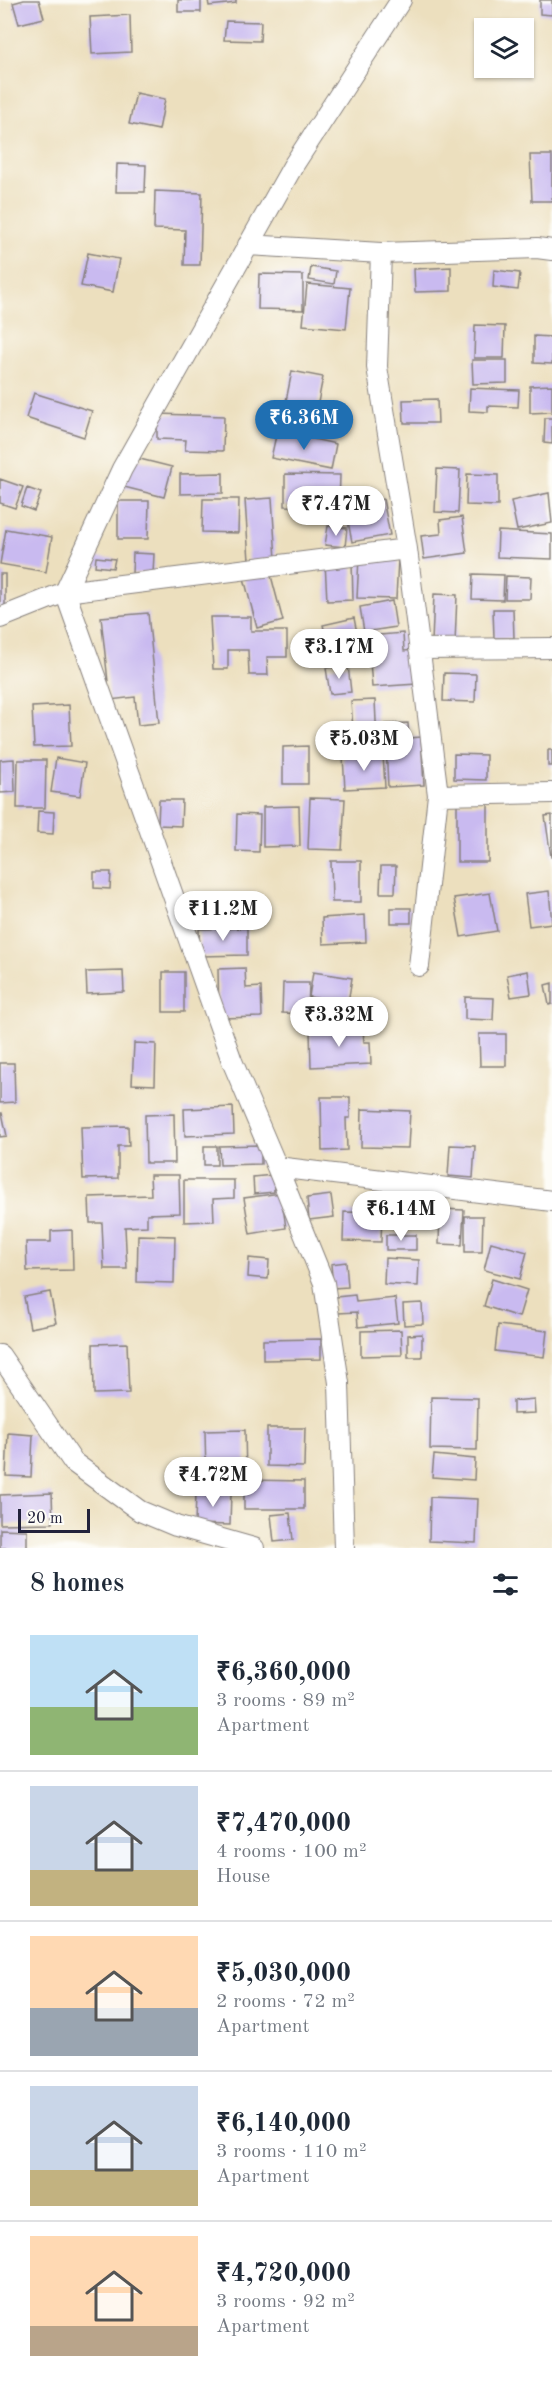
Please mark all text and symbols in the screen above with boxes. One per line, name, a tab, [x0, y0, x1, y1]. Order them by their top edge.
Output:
map controls	[474, 18, 534, 78]
button: layers	[474, 18, 534, 78]
pin: ₹6.36M	[255, 400, 353, 451]
text: ₹6.36M	[269, 409, 339, 429]
pin: ₹7.47M	[287, 486, 385, 537]
text: ₹7.47M	[301, 495, 371, 515]
pin: ₹3.17M	[290, 629, 388, 680]
text: ₹3.17M	[304, 638, 374, 658]
pin: ₹5.03M	[315, 721, 413, 772]
text: ₹5.03M	[329, 730, 399, 750]
pin: ₹11.2M	[174, 891, 272, 942]
text: ₹11.2M	[188, 900, 258, 920]
pin: ₹3.32M	[290, 997, 388, 1048]
text: ₹3.32M	[304, 1006, 374, 1026]
pin: ₹6.14M	[352, 1191, 450, 1242]
text: ₹6.14M	[366, 1200, 436, 1220]
pin: ₹4.72M	[164, 1457, 262, 1508]
text: ₹4.72M	[178, 1466, 248, 1486]
scale bar	[18, 1506, 90, 1534]
text: 20 m	[27, 1511, 63, 1527]
icon: filters	[489, 1568, 522, 1601]
text: 8 homes	[30, 1571, 124, 1597]
icon: home	[78, 1659, 150, 1731]
text: ₹6,360,000	[216, 1660, 351, 1686]
text: 3 rooms · 89 m²	[216, 1691, 355, 1711]
text: Apartment	[216, 1716, 310, 1736]
icon: home	[78, 1810, 150, 1882]
text: ₹7,470,000	[216, 1811, 351, 1837]
text: 4 rooms · 100 m²	[216, 1842, 366, 1862]
text: House	[216, 1867, 270, 1887]
icon: home	[78, 1960, 150, 2032]
text: ₹5,030,000	[216, 1961, 351, 1987]
text: 2 rooms · 72 m²	[216, 1992, 355, 2012]
text: Apartment	[216, 2017, 310, 2037]
icon: home	[78, 2110, 150, 2182]
text: ₹6,140,000	[216, 2111, 351, 2137]
text: 3 rooms · 110 m²	[216, 2142, 366, 2162]
text: Apartment	[216, 2167, 310, 2187]
icon: home	[78, 2260, 150, 2332]
text: ₹4,720,000	[216, 2261, 351, 2287]
text: 3 rooms · 92 m²	[216, 2292, 355, 2312]
text: Apartment	[216, 2317, 310, 2337]

